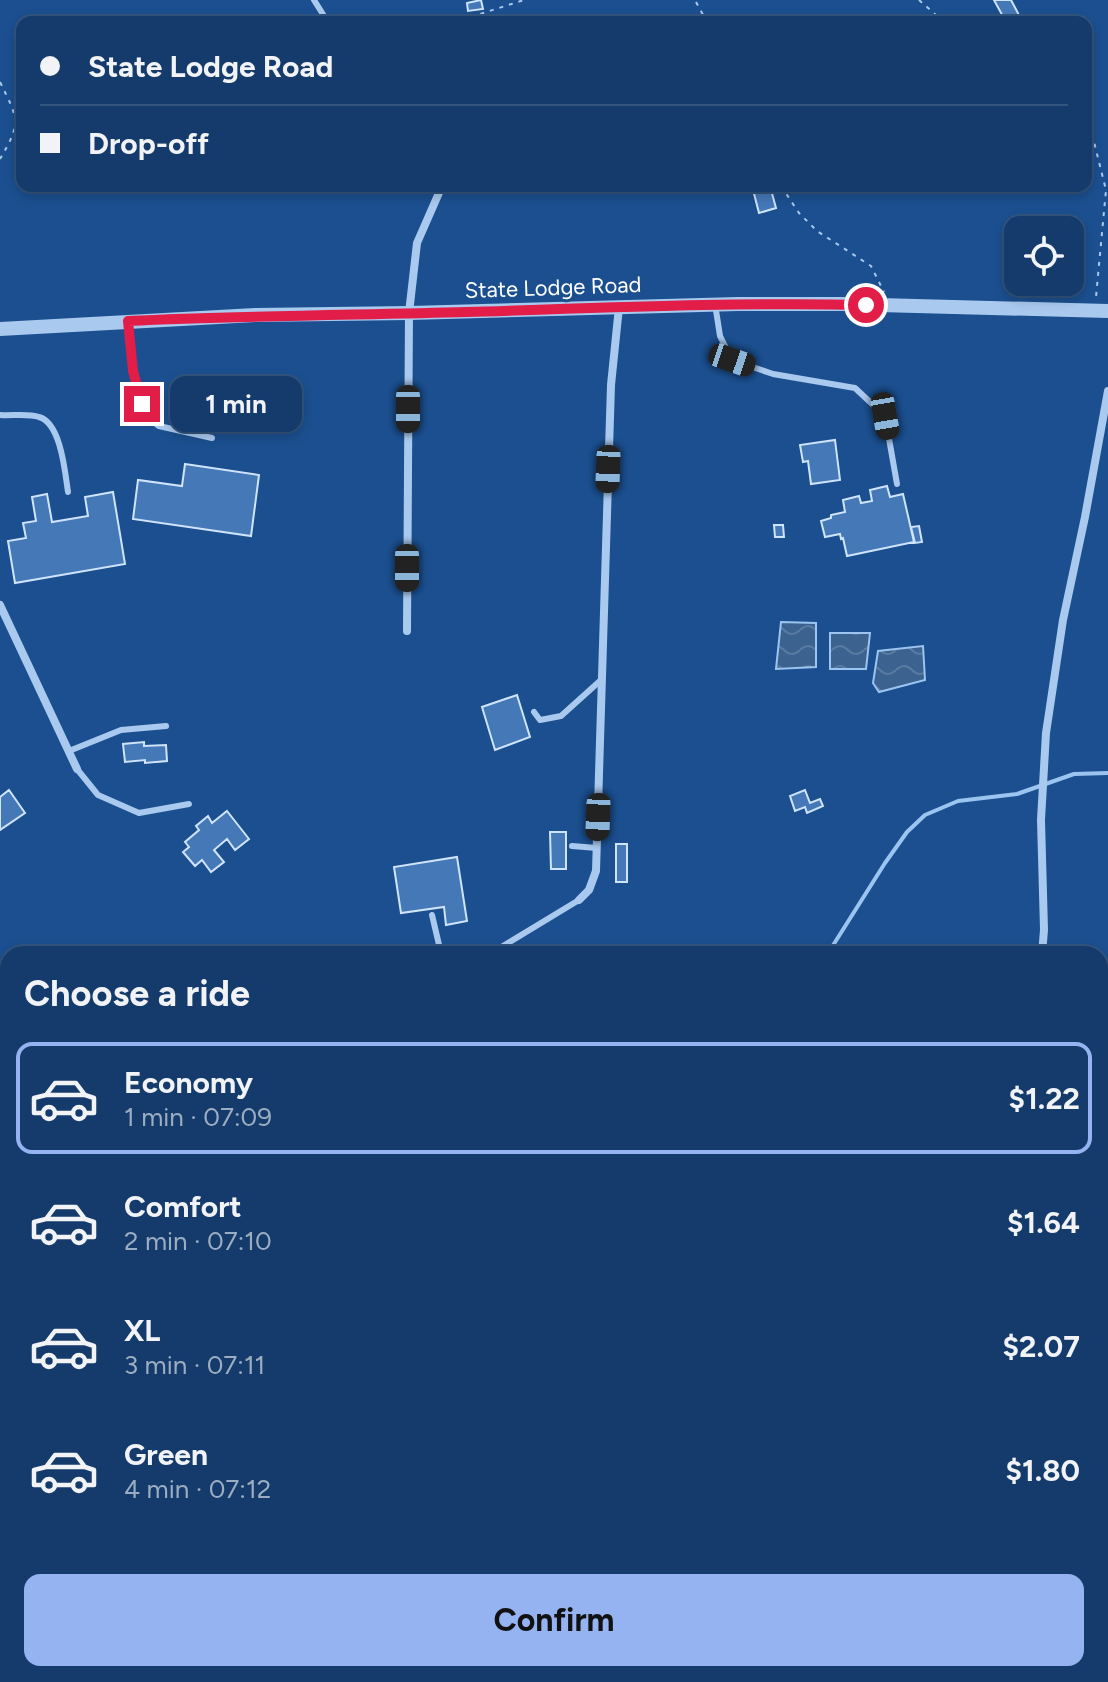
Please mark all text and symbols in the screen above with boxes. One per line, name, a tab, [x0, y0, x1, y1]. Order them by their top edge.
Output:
text: State Lodge Road	[88, 48, 333, 85]
text: Drop-off	[88, 125, 209, 162]
map controls	[1004, 216, 1084, 296]
button: locate	[1004, 216, 1084, 296]
street label: State Lodge Road	[464, 271, 642, 304]
route start	[848, 287, 884, 323]
car	[705, 341, 759, 379]
callout: 1 min	[170, 376, 302, 432]
car	[396, 385, 420, 433]
route end	[124, 386, 160, 422]
text: 1 min	[205, 388, 267, 420]
car	[869, 390, 901, 442]
car	[595, 445, 621, 493]
car	[395, 544, 419, 592]
car	[585, 793, 611, 841]
text: Choose a ride	[24, 972, 250, 1015]
icon: car	[28, 1062, 100, 1134]
text: Economy	[124, 1064, 253, 1101]
text: $1.22	[1009, 1080, 1080, 1117]
text: 1 min · 07:09	[124, 1101, 272, 1133]
icon: car	[28, 1186, 100, 1258]
text: Comfort	[124, 1188, 242, 1225]
text: $1.64	[1007, 1204, 1080, 1241]
text: 2 min · 07:10	[124, 1225, 272, 1257]
icon: car	[28, 1310, 100, 1382]
text: XL	[124, 1312, 160, 1349]
text: $2.07	[1002, 1328, 1080, 1365]
text: 3 min · 07:11	[124, 1349, 265, 1381]
icon: car	[28, 1434, 100, 1506]
text: Green	[124, 1436, 208, 1473]
text: $1.80	[1005, 1452, 1080, 1489]
text: 4 min · 07:12	[124, 1473, 271, 1505]
button: Confirm	[24, 1574, 1084, 1666]

